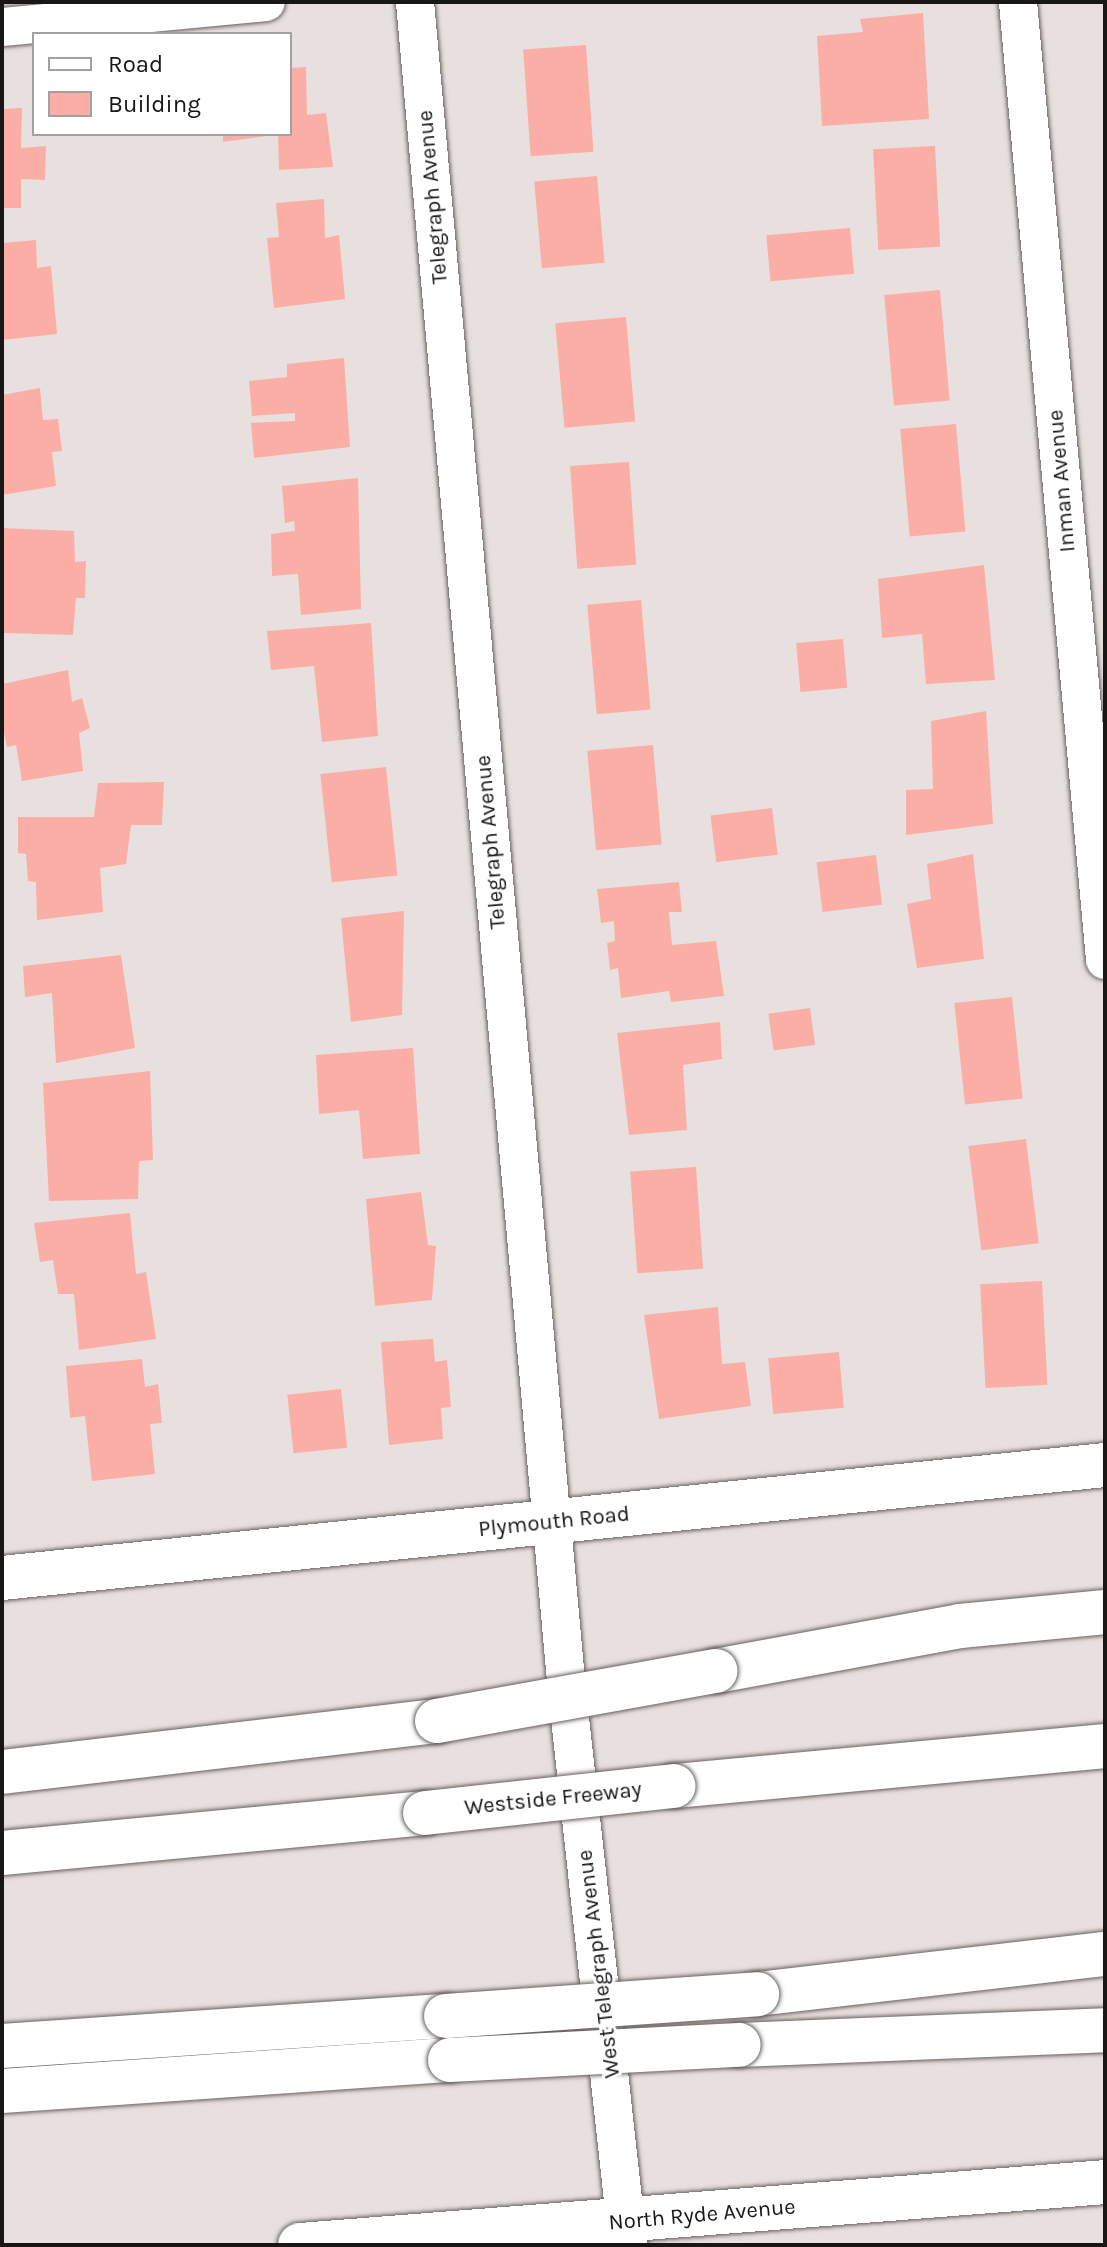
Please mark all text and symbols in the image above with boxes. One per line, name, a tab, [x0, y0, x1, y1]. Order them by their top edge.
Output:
legend	[32, 32, 292, 136]
text: Road	[108, 50, 163, 78]
text: Building	[108, 90, 201, 118]
street label: Telegraph Avenue	[412, 109, 454, 285]
street label: Inman Avenue	[1043, 409, 1081, 553]
street label: Telegraph Avenue	[470, 754, 512, 930]
street label: Plymouth Road	[477, 1501, 631, 1543]
street label: Westside Freeway	[463, 1777, 643, 1821]
street label: West Telegraph Avenue	[572, 1848, 626, 2080]
street label: North Ryde Avenue	[607, 2194, 797, 2236]

